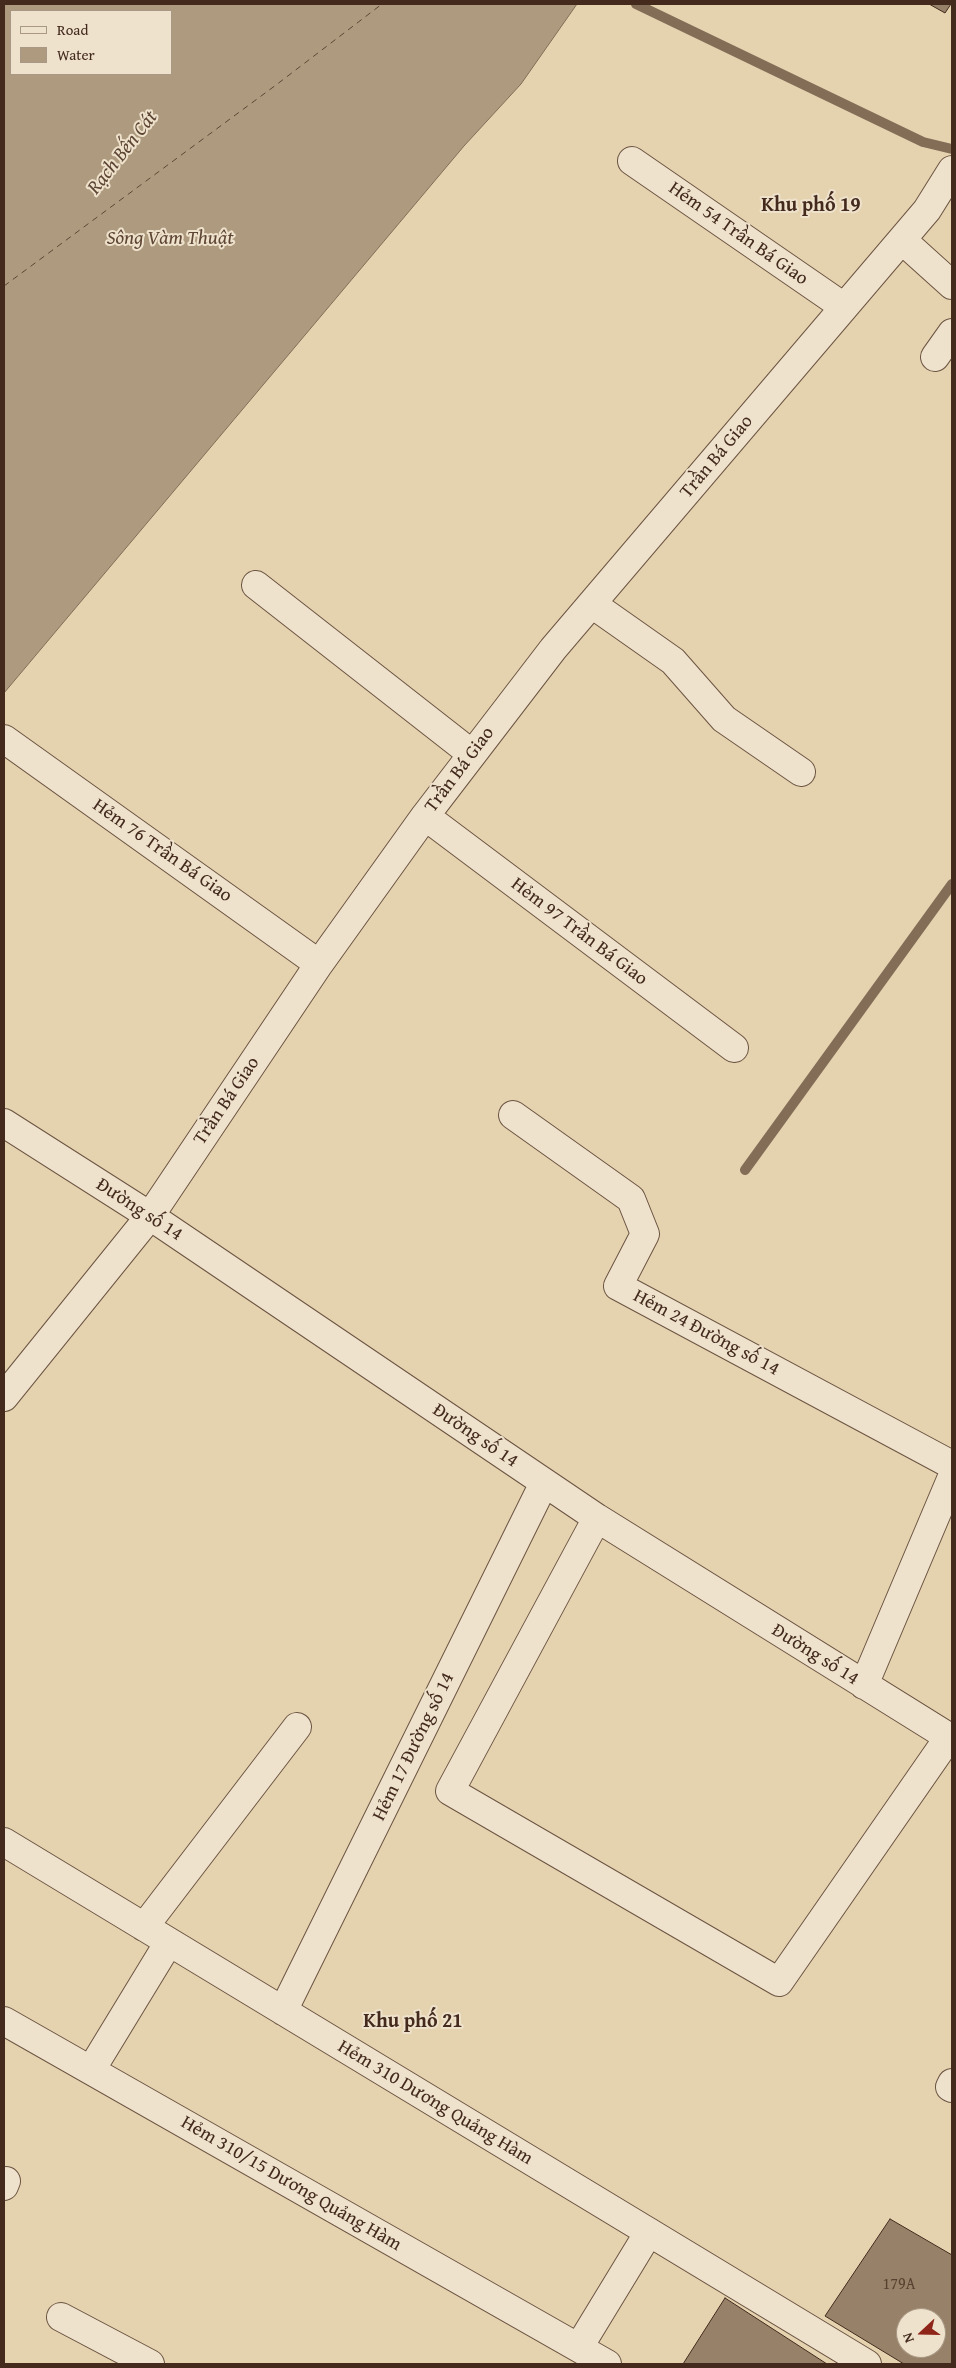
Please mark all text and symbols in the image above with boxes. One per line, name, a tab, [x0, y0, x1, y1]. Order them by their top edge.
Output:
legend	[10, 10, 172, 75]
text: Road	[57, 19, 88, 40]
text: Water	[57, 44, 95, 65]
water label: Rạch Bến Cát	[83, 106, 163, 200]
street label: Hẻm 54 Trần Bá Giao	[664, 177, 812, 291]
district label: Khu phố 19	[761, 194, 861, 218]
water label: Sông Vàm Thuật	[106, 227, 234, 251]
street label: Trần Bá Giao	[676, 411, 758, 503]
street label: Trần Bá Giao	[420, 723, 500, 817]
street label: Hẻm 76 Trần Bá Giao	[88, 794, 236, 908]
street label: Hẻm 97 Trần Bá Giao	[506, 873, 652, 991]
street label: Trần Bá Giao	[189, 1053, 265, 1149]
street label: Đường số 14	[92, 1174, 186, 1246]
street label: Hẻm 24 Đường số 14	[629, 1285, 783, 1381]
street label: Đường số 14	[428, 1399, 522, 1473]
street label: Đường số 14	[767, 1619, 863, 1691]
street label: Hẻm 17 Đường số 14	[368, 1669, 460, 1825]
district label: Khu phố 21	[363, 2010, 463, 2034]
street label: Hẻm 310 Dương Quảng Hàm	[333, 2036, 537, 2170]
street label: Hẻm 310/15 Dương Quảng Hàm	[177, 2111, 405, 2257]
house number: 179A	[883, 2275, 915, 2295]
north arrow	[896, 2308, 946, 2358]
text: N	[897, 2330, 919, 2346]

